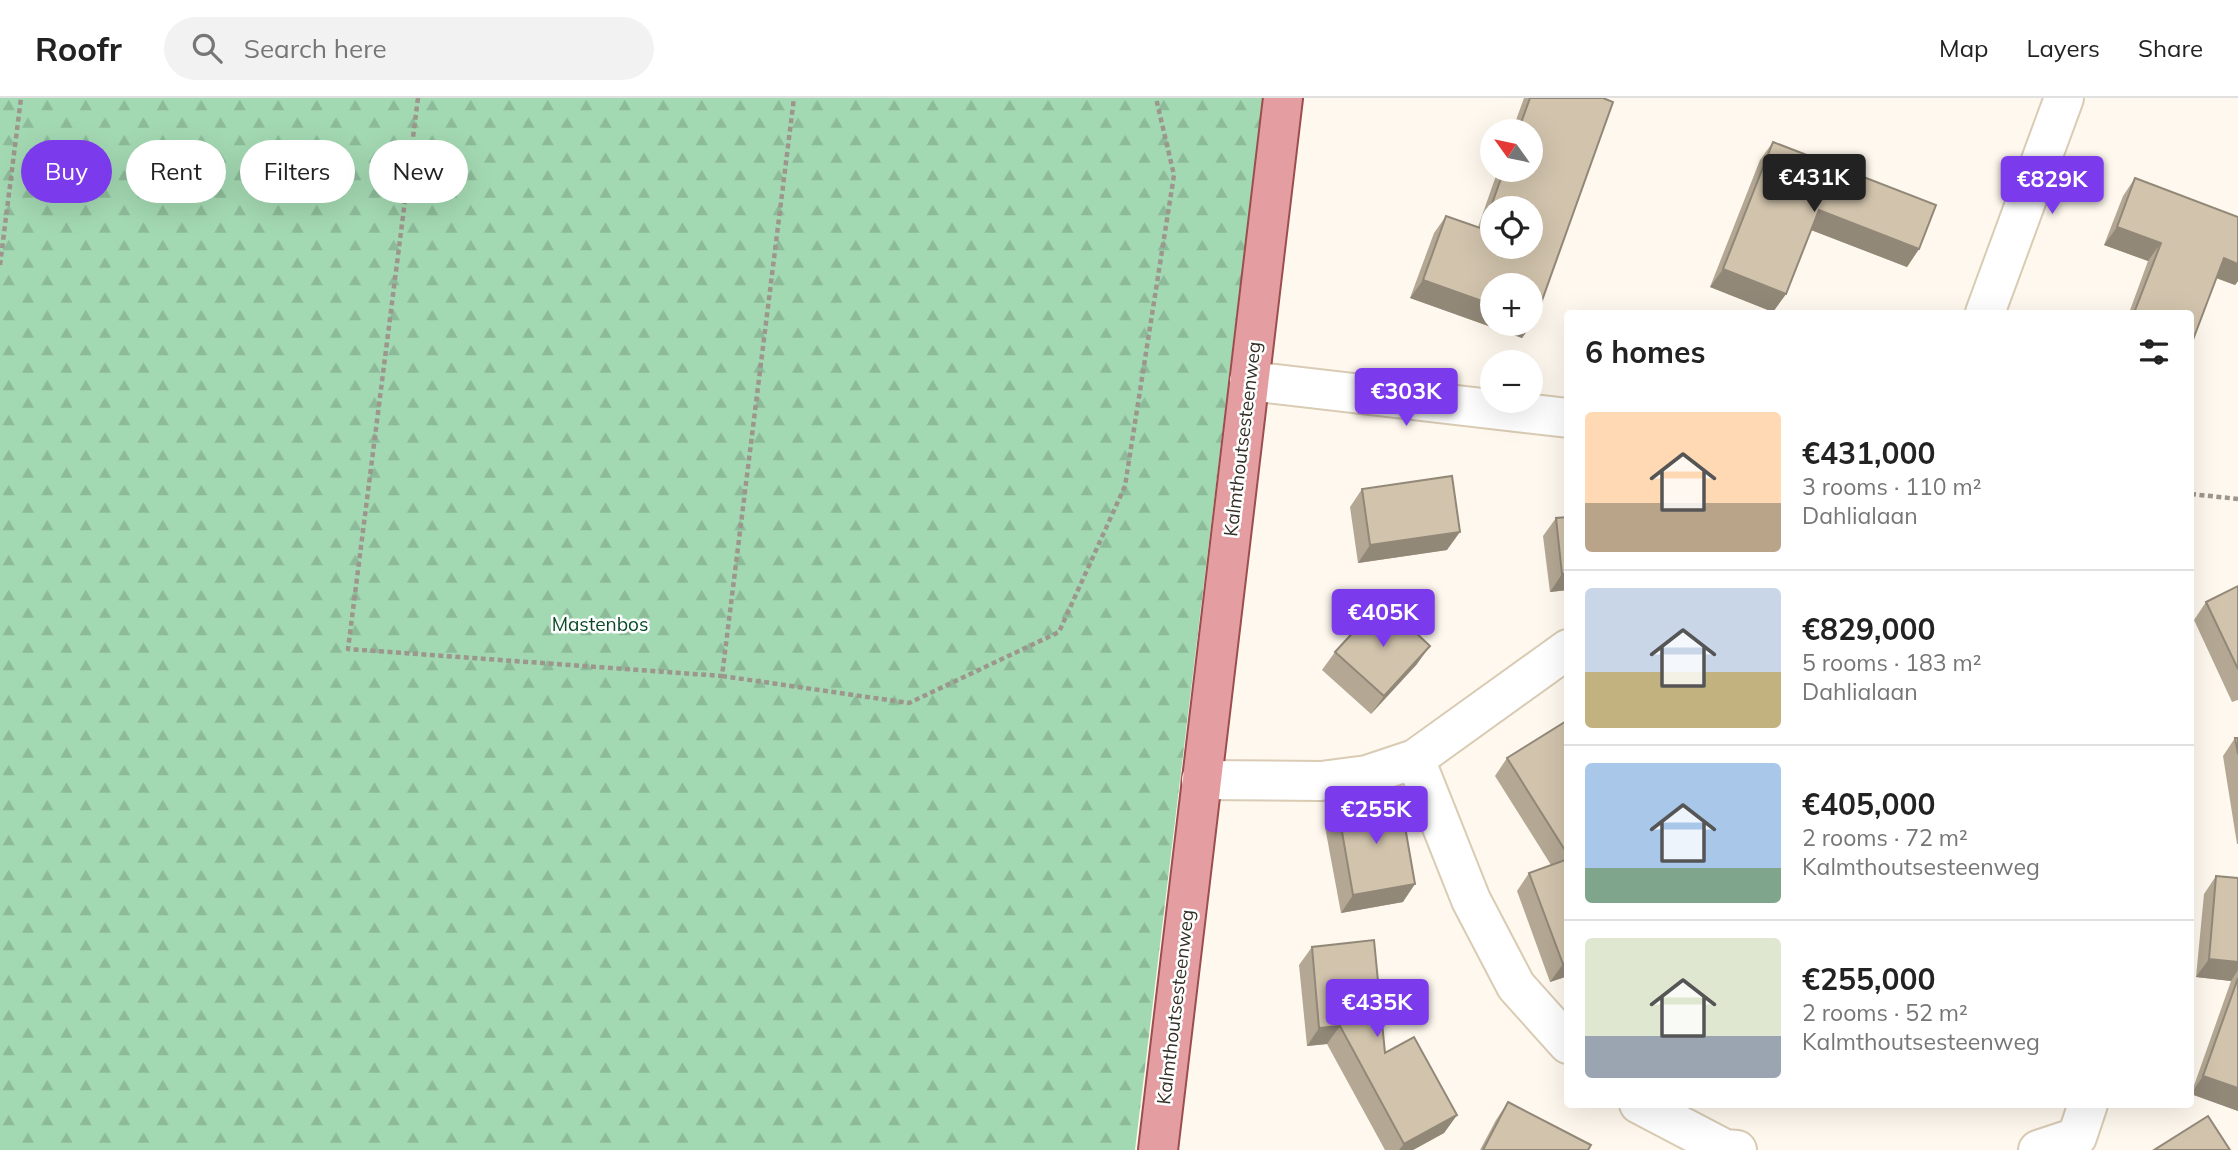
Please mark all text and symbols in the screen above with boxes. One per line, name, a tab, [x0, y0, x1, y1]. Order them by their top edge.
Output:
search box	[164, 17, 654, 80]
text: Roofr	[35, 28, 122, 69]
icon: search	[188, 29, 226, 67]
text: Search here	[244, 32, 387, 65]
text: Map	[1939, 33, 1988, 63]
text: Layers	[2026, 33, 2100, 63]
text: Share	[2138, 33, 2203, 63]
north arrow	[1480, 119, 1544, 182]
map controls	[1480, 119, 1543, 413]
chip: Buy	[21, 140, 112, 203]
chip: Rent	[126, 140, 226, 203]
chip: Filters	[240, 140, 355, 203]
chip: New	[369, 140, 468, 203]
pin: €431K	[1765, 155, 1863, 214]
pin: €829K	[2003, 156, 2101, 216]
text: €431K	[1779, 162, 1849, 191]
text: €829K	[2017, 164, 2087, 193]
button: locate	[1480, 196, 1543, 259]
button: +	[1480, 273, 1543, 336]
text: 6 homes	[1585, 333, 1706, 371]
icon: filters	[2135, 333, 2173, 371]
street label: Kalmthoutsesteenweg	[1218, 340, 1266, 538]
button: −	[1480, 350, 1543, 413]
pin: €303K	[1357, 368, 1455, 428]
text: €303K	[1371, 376, 1441, 405]
text: €431,000	[1802, 434, 1935, 472]
icon: home	[1641, 440, 1725, 524]
text: 3 rooms · 110 m²	[1802, 472, 1982, 501]
text: Dahlialaan	[1802, 501, 1918, 530]
pin: €405K	[1334, 589, 1432, 649]
text: €405K	[1348, 597, 1418, 626]
text: €829,000	[1802, 610, 1935, 648]
park label: Mastenbos	[552, 612, 648, 636]
icon: home	[1641, 616, 1725, 700]
text: 5 rooms · 183 m²	[1802, 648, 1982, 677]
text: Dahlialaan	[1802, 677, 1918, 706]
text: €405,000	[1802, 785, 1935, 823]
pin: €255K	[1327, 786, 1425, 846]
icon: home	[1641, 791, 1725, 875]
text: €255K	[1341, 794, 1411, 823]
text: 2 rooms · 72 m²	[1802, 823, 1968, 852]
text: Kalmthoutsesteenweg	[1802, 852, 2040, 881]
street label: Kalmthoutsesteenweg	[1151, 908, 1199, 1106]
text: €255,000	[1802, 960, 1935, 998]
icon: home	[1641, 966, 1725, 1050]
pin: €435K	[1328, 979, 1426, 1039]
text: €435K	[1342, 987, 1412, 1016]
text: 2 rooms · 52 m²	[1802, 998, 1968, 1027]
text: Kalmthoutsesteenweg	[1802, 1027, 2040, 1056]

